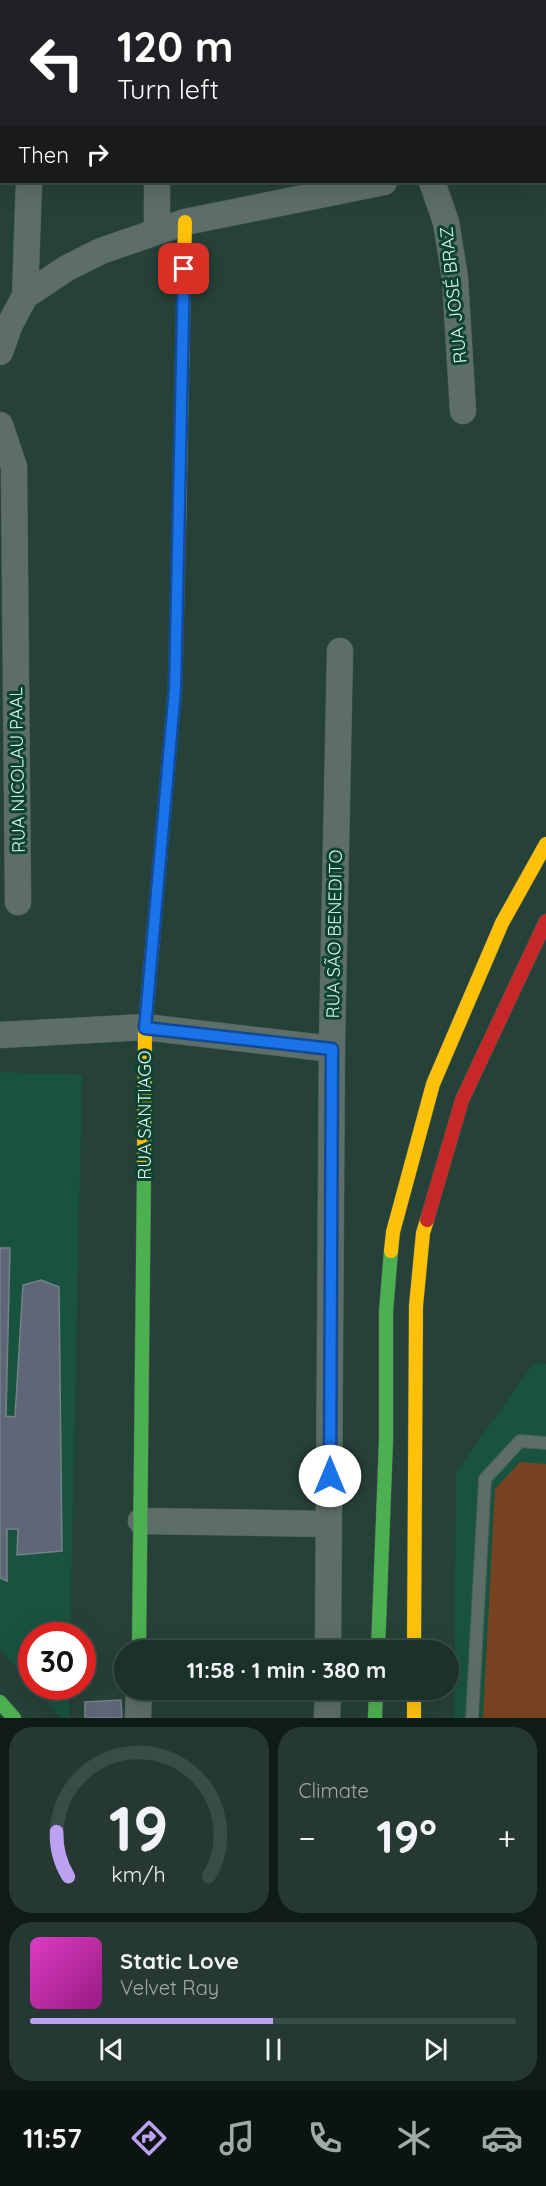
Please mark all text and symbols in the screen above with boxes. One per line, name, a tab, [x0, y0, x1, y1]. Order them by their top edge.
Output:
text: 120 m	[117, 20, 234, 73]
icon: left	[18, 24, 96, 102]
text: Turn left	[117, 72, 219, 106]
icon: right	[81, 138, 114, 171]
text: Then	[18, 141, 69, 169]
street label: RUA JOSÉ BRAZ	[434, 225, 472, 365]
pin	[158, 243, 209, 294]
icon: arrive	[167, 252, 200, 285]
street label: RUA NICOLAU PAAL	[4, 686, 30, 853]
street label: RUA SÃO BENEDITO	[321, 849, 347, 1019]
street label: RUA SANTIAGO	[133, 1050, 156, 1180]
position arrow	[298, 1444, 362, 1508]
speed limit sign: 30	[18, 1622, 96, 1700]
text: 11:58 · 1 min · 380 m	[187, 1656, 386, 1684]
text: Climate	[299, 1778, 369, 1803]
text: 19	[109, 1789, 169, 1867]
text: 19°	[376, 1808, 437, 1864]
text: −	[299, 1817, 316, 1858]
text: +	[497, 1817, 516, 1858]
text: km/h	[112, 1861, 166, 1887]
text: Static Love	[120, 1947, 239, 1975]
text: Velvet Ray	[120, 1975, 219, 2000]
icon: previous	[95, 2033, 128, 2066]
icon: pause	[257, 2033, 290, 2066]
icon: next	[419, 2033, 452, 2066]
icon: directions	[128, 2117, 170, 2159]
icon: music	[216, 2117, 258, 2159]
icon: phone	[304, 2117, 346, 2159]
icon: climate	[393, 2117, 435, 2159]
icon: car	[481, 2117, 523, 2159]
text: 11:57	[23, 2121, 82, 2155]

